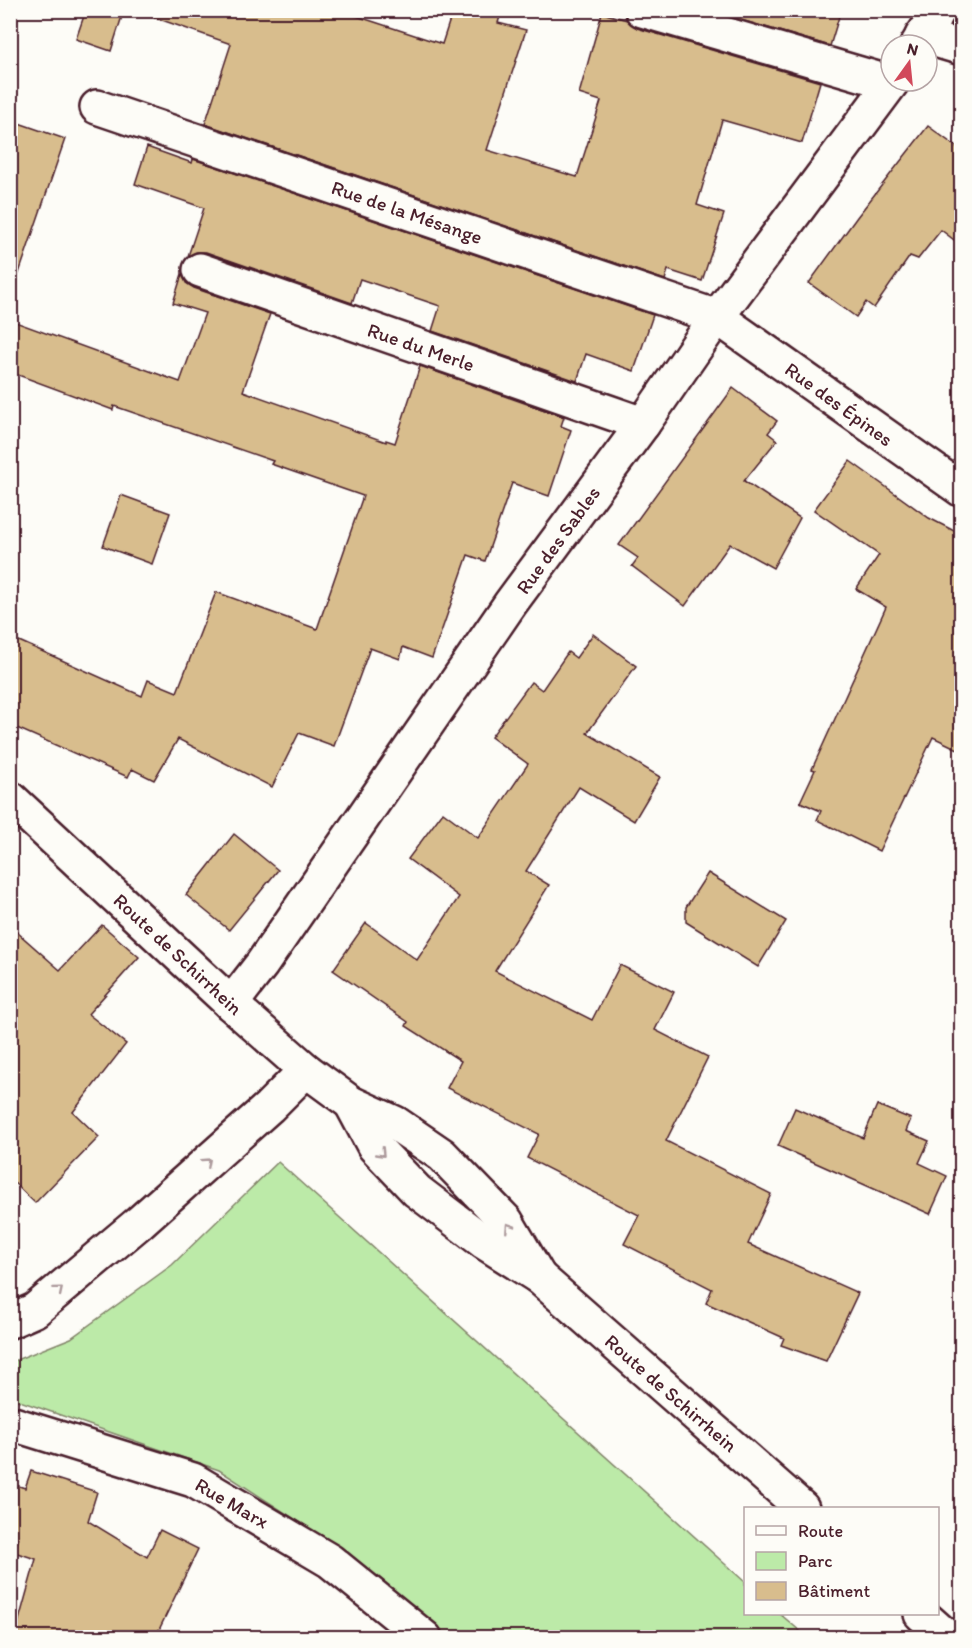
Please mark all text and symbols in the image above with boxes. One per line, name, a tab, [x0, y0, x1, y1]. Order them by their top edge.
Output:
north arrow	[879, 33, 939, 93]
text: N	[905, 38, 920, 60]
street label: Rue de la Mésange	[328, 175, 486, 249]
street label: Rue du Merle	[364, 317, 478, 377]
street label: Rue des Épines	[780, 357, 898, 451]
street label: Rue des Sables	[511, 481, 605, 599]
street label: Route de Schirrhein	[108, 888, 248, 1020]
one-way arrow	[374, 1147, 385, 1157]
one-way arrow	[200, 1158, 211, 1169]
one-way arrow	[505, 1223, 516, 1234]
one-way arrow	[52, 1286, 63, 1297]
street label: Route de Schirrhein	[600, 1329, 742, 1457]
street label: Rue Marx	[191, 1472, 274, 1534]
legend	[744, 1507, 939, 1615]
text: Route	[798, 1520, 843, 1542]
text: Parc	[798, 1550, 832, 1572]
text: Bâtiment	[798, 1580, 871, 1602]

